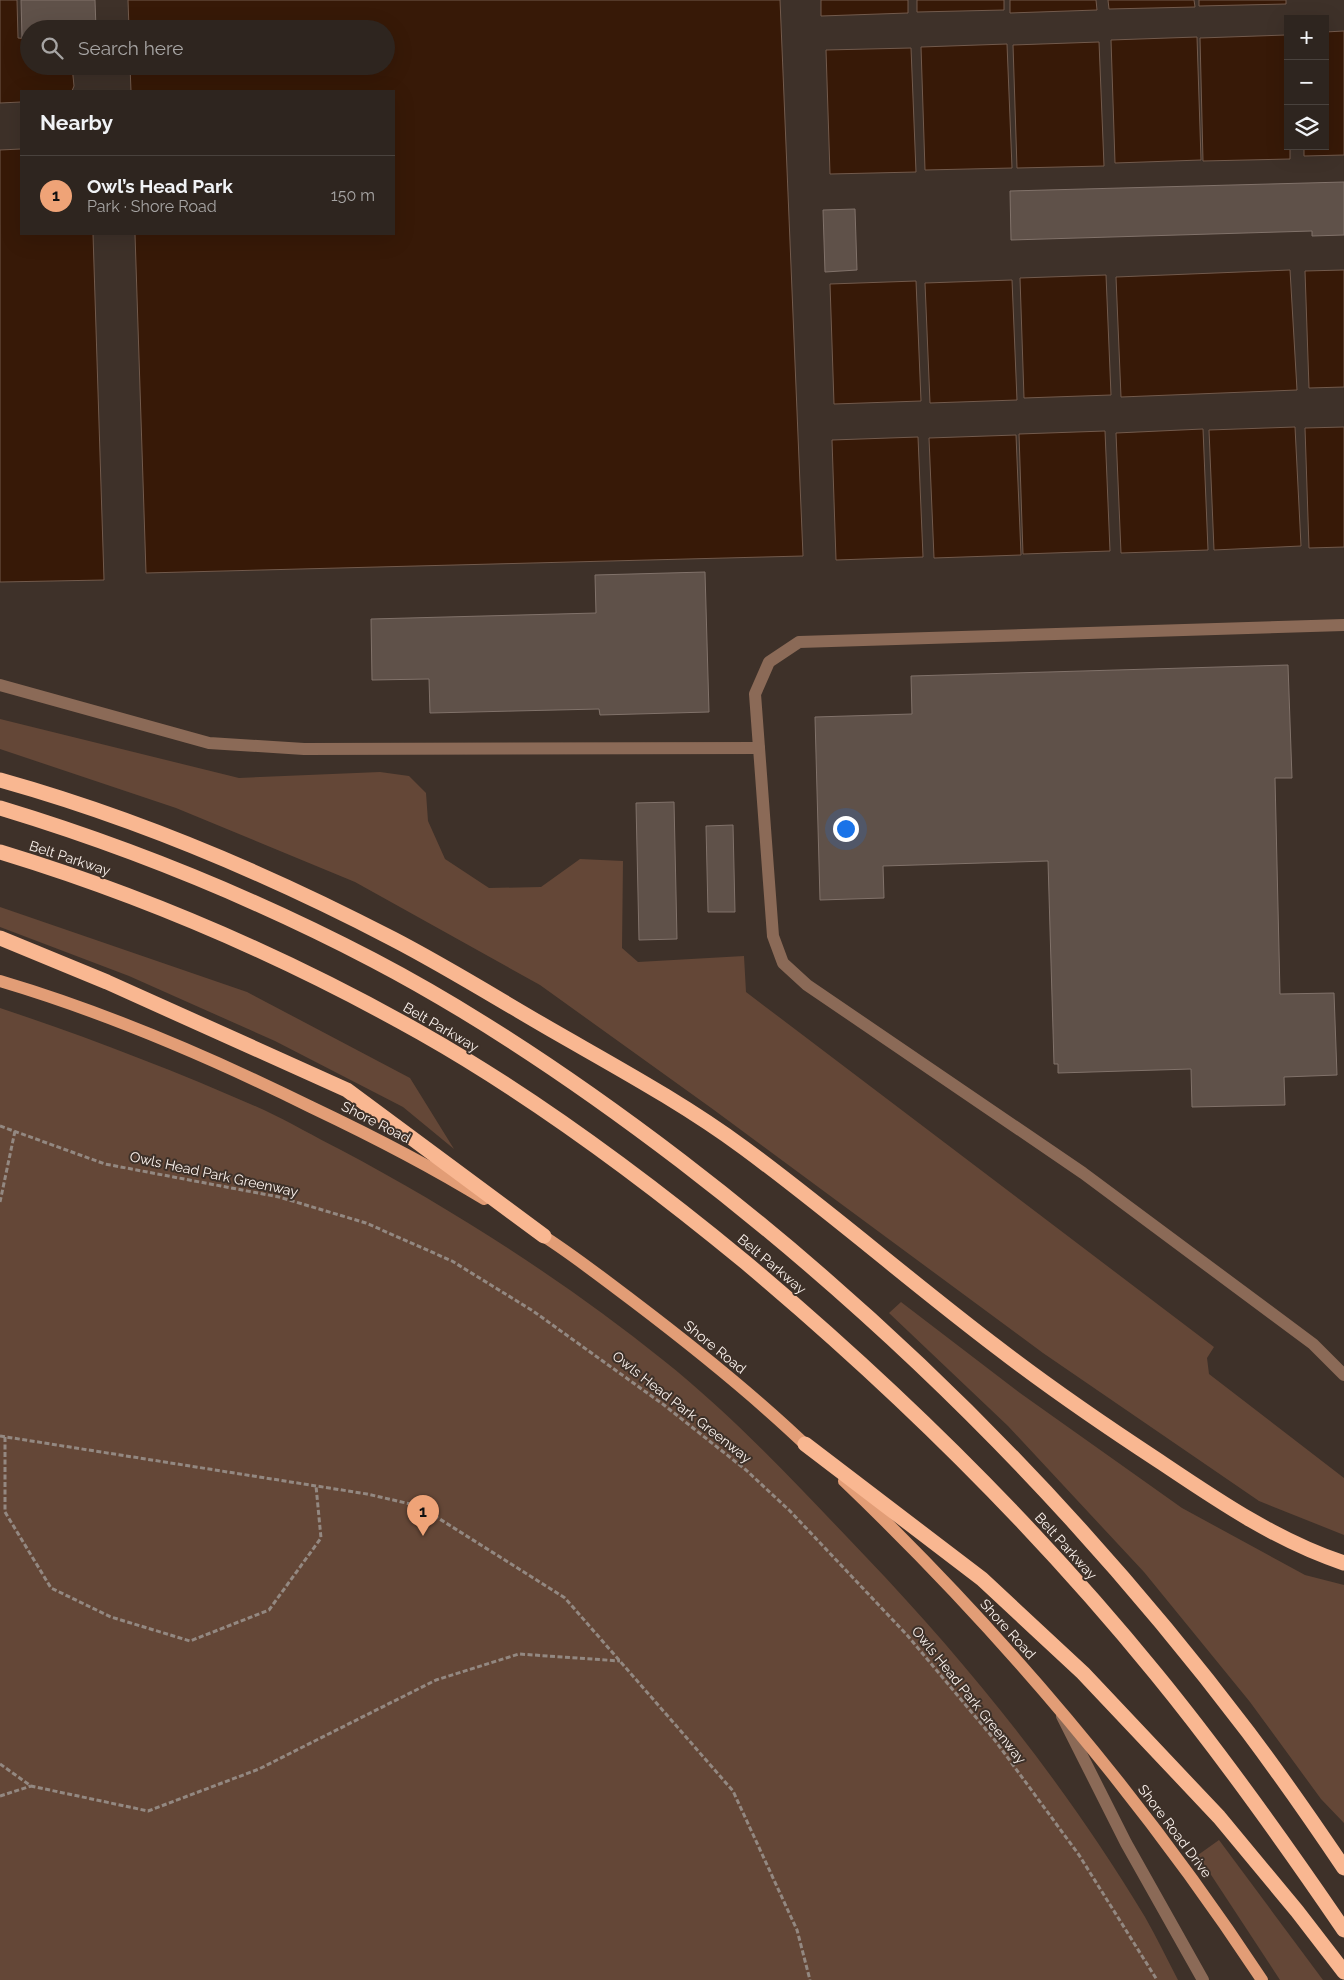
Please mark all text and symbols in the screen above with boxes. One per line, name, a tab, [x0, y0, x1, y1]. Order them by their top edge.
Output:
map controls	[1284, 15, 1329, 150]
button: +	[1284, 15, 1329, 60]
search box	[20, 20, 395, 75]
icon: search	[38, 34, 66, 62]
text: Search here	[78, 37, 184, 59]
button: −	[1284, 60, 1329, 105]
button: layers	[1284, 105, 1329, 150]
text: Nearby	[40, 110, 113, 135]
text: Owl’s Head Park	[87, 175, 233, 197]
text: 1	[52, 186, 60, 205]
text: 150 m	[331, 186, 375, 205]
text: Park · Shore Road	[87, 197, 217, 216]
your location	[833, 816, 859, 842]
street label: Belt Parkway	[27, 837, 113, 879]
street label: Belt Parkway	[400, 999, 482, 1055]
street label: Shore Road	[339, 1098, 413, 1146]
street label: Owls Head Park Greenway	[128, 1148, 300, 1200]
street label: Belt Parkway	[735, 1231, 810, 1298]
street label: Shore Road	[681, 1317, 749, 1377]
street label: Owls Head Park Greenway	[609, 1348, 755, 1466]
pin: 1	[407, 1495, 439, 1536]
street label: Belt Parkway	[1032, 1509, 1100, 1583]
street label: Shore Road	[977, 1596, 1039, 1662]
street label: Owls Head Park Greenway	[909, 1623, 1030, 1767]
street label: Shore Road Drive	[1135, 1781, 1215, 1881]

